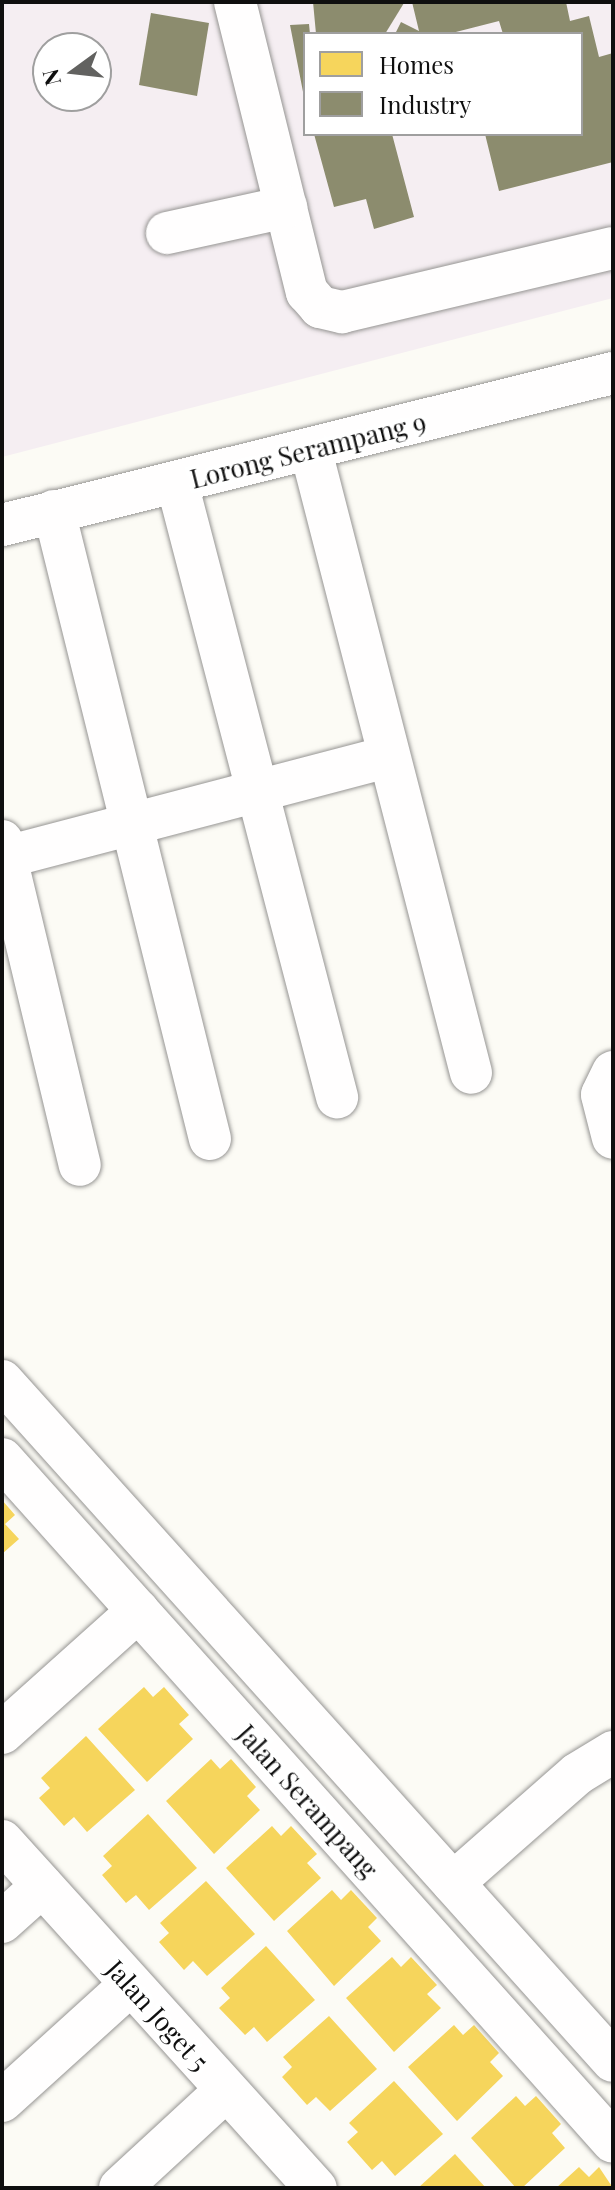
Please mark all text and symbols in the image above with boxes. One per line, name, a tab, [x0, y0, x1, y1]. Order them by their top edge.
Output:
north arrow	[32, 32, 112, 112]
legend	[303, 32, 583, 136]
text: Homes	[379, 48, 454, 80]
text: N	[34, 66, 67, 89]
text: Industry	[379, 88, 471, 120]
street label: Lorong Serampang 9	[187, 406, 429, 494]
street label: Jalan Serampang	[231, 1718, 385, 1884]
street label: Jalan Joget 5	[100, 1953, 216, 2077]

